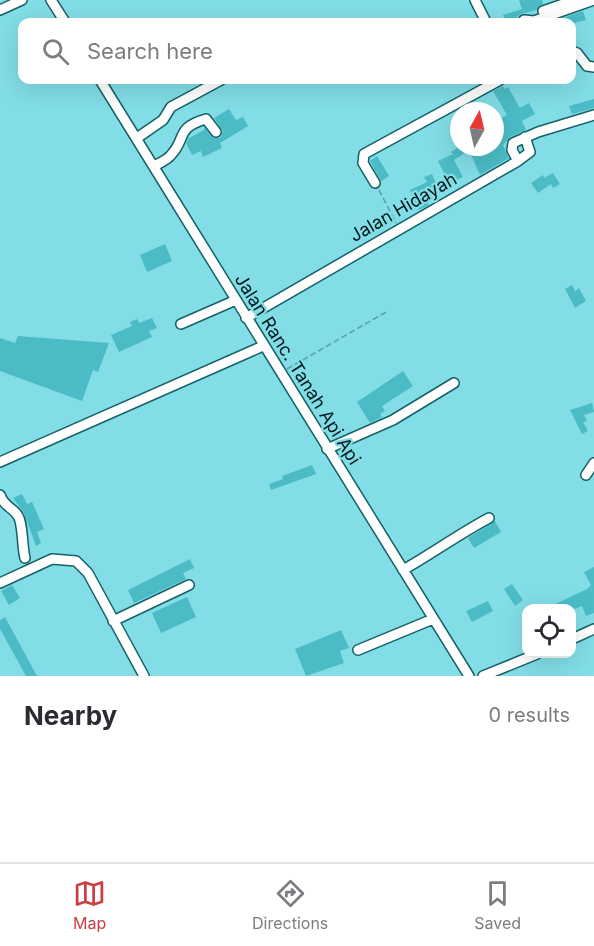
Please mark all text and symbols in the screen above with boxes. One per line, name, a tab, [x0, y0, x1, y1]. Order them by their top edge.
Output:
search box	[18, 18, 576, 84]
icon: search	[39, 35, 72, 68]
text: Search here	[87, 38, 213, 64]
north arrow	[450, 102, 504, 156]
street label: Jalan Hidayah	[346, 168, 460, 246]
street label: Jalan Ranc. Tanah Api Api	[231, 270, 365, 468]
map controls	[522, 604, 576, 658]
button: locate	[522, 604, 576, 658]
text: Nearby	[24, 700, 117, 731]
text: 0 results	[488, 703, 570, 727]
tab: Map	[73, 877, 106, 933]
tab: Directions	[252, 877, 328, 933]
tab: Saved	[474, 877, 521, 933]

